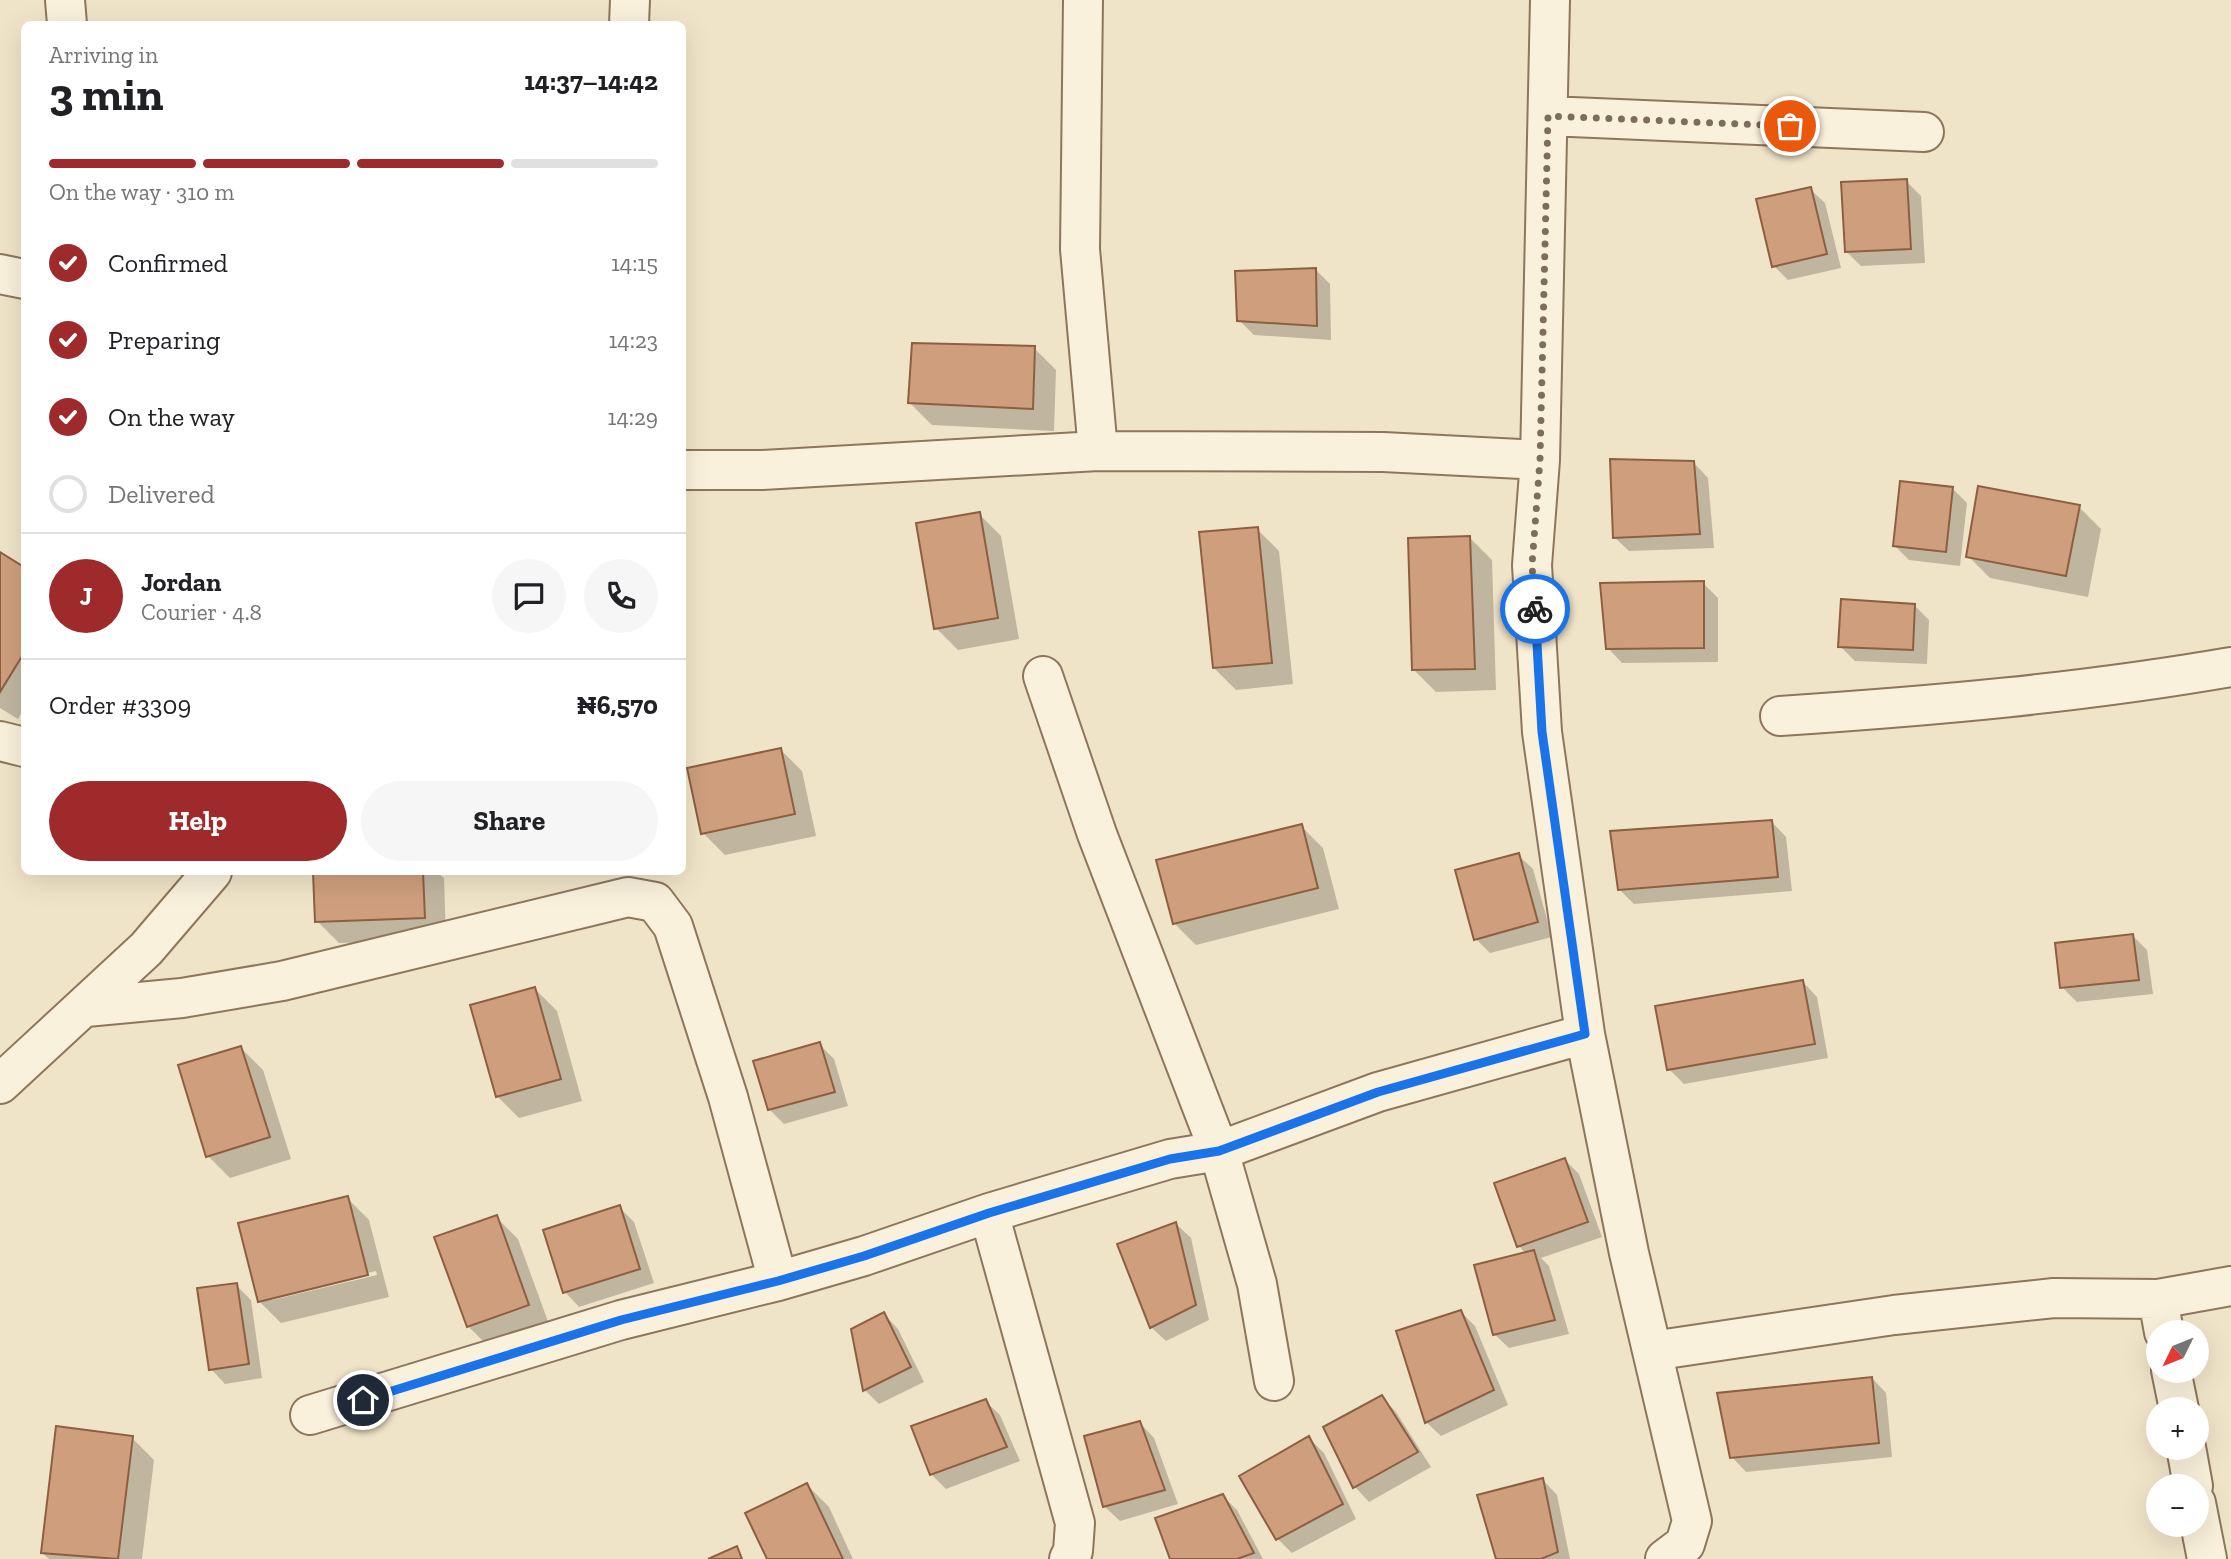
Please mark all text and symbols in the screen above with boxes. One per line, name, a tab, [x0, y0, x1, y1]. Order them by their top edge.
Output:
text: Arriving in	[49, 41, 158, 69]
text: 14:37–14:42	[524, 65, 658, 97]
text: 3 min	[49, 67, 163, 122]
pin	[1760, 96, 1820, 156]
icon: bag	[1771, 107, 1809, 145]
text: On the way · 310 m	[49, 178, 234, 206]
icon: check	[49, 244, 87, 282]
text: Confirmed	[108, 247, 228, 279]
text: 14:15	[611, 249, 658, 277]
icon: check	[49, 321, 87, 359]
text: Preparing	[108, 324, 220, 356]
text: 14:23	[609, 326, 658, 354]
icon: check	[49, 398, 87, 436]
text: On the way	[108, 401, 235, 433]
text: 14:29	[608, 403, 658, 431]
text: Delivered	[108, 478, 215, 510]
button: chat	[492, 559, 566, 633]
button: phone	[584, 559, 658, 633]
text: Jordan	[141, 566, 221, 598]
courier	[1500, 574, 1570, 644]
text: J	[80, 580, 92, 612]
icon: bike	[1516, 590, 1554, 628]
text: Courier · 4.8	[141, 598, 262, 626]
text: Order #3309	[49, 689, 191, 721]
text: ₦6,570	[577, 689, 658, 721]
button: Help	[49, 781, 347, 861]
button: Share	[361, 781, 658, 861]
north arrow	[2146, 1320, 2208, 1382]
map controls	[2146, 1320, 2209, 1537]
pin	[333, 1370, 393, 1430]
icon: home	[344, 1381, 382, 1419]
button: +	[2146, 1397, 2209, 1460]
button: −	[2146, 1474, 2209, 1537]

